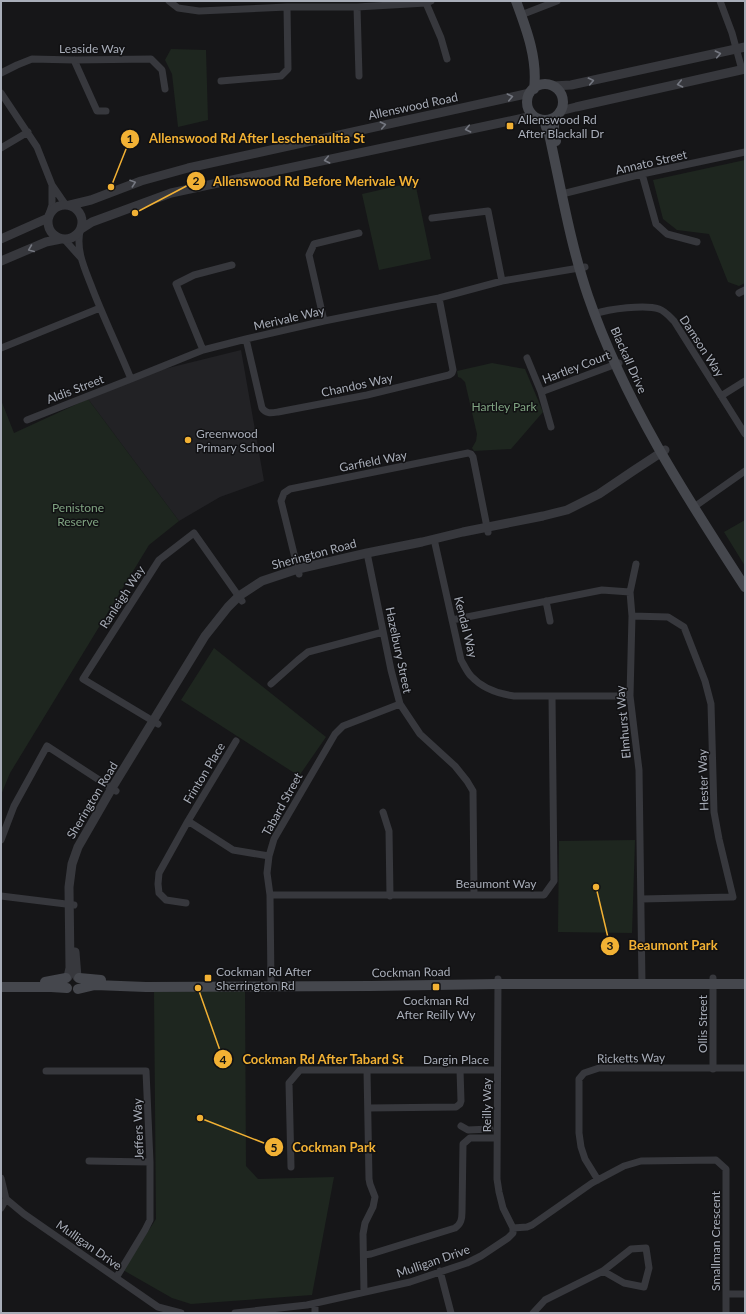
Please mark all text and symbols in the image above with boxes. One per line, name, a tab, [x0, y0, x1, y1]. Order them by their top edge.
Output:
street label: Leaside Way	[59, 41, 126, 56]
one-way arrow	[715, 50, 721, 58]
one-way arrow	[588, 78, 594, 86]
one-way arrow	[677, 80, 683, 88]
street label: Allenswood Road	[367, 89, 459, 123]
one-way arrow	[506, 94, 513, 102]
place label: Allenswood Rd After Blackall Dr	[518, 112, 605, 141]
marker: Allenswood Rd After Blackall Dr	[505, 121, 515, 131]
one-way arrow	[379, 122, 386, 130]
one-way arrow	[464, 125, 471, 133]
callout: Allenswood Rd After Leschenaultia St	[120, 126, 373, 151]
text: Allenswood Rd After Leschenaultia St	[148, 130, 365, 146]
text: 1	[127, 131, 134, 146]
street label: Annato Street	[614, 146, 689, 178]
one-way arrow	[324, 155, 330, 163]
callout: Allenswood Rd Before Merivale Wy	[186, 169, 427, 194]
text: 2	[193, 173, 200, 188]
text: Allenswood Rd Before Merivale Wy	[212, 173, 419, 189]
one-way arrow	[130, 180, 137, 188]
one-way arrow	[27, 244, 35, 252]
street label: Merivale Way	[252, 302, 327, 333]
street label: Damson Way	[677, 312, 728, 380]
street label: Blackall Drive	[608, 324, 650, 396]
street label: Hartley Court	[540, 347, 613, 387]
street label: Chandos Way	[320, 370, 395, 400]
street label: Aldis Street	[44, 371, 107, 407]
park label: Hartley Park	[471, 399, 537, 414]
place label: Greenwood Primary School	[196, 426, 275, 455]
marker: Greenwood Primary School	[183, 435, 193, 445]
street label: Garfield Way	[338, 447, 409, 475]
park label: Penistone Reserve	[52, 500, 104, 529]
street label: Sherington Road	[270, 535, 358, 573]
street label: Ranleigh Way	[96, 562, 148, 631]
street label: Kendal Way	[451, 595, 481, 660]
street label: Hazelbury Street	[383, 606, 416, 695]
street label: Elmhurst Way	[612, 684, 634, 759]
street label: Frinton Place	[180, 740, 228, 806]
street label: Hester Way	[694, 748, 712, 811]
street label: Sherington Road	[63, 759, 121, 841]
street label: Tabard Street	[258, 769, 306, 838]
street label: Beaumont Way	[456, 876, 537, 891]
callout: Beaumont Park	[600, 933, 725, 958]
text: Beaumont Park	[628, 937, 718, 953]
text: 3	[607, 938, 614, 953]
place label: Cockman Rd After Sherrington Rd	[216, 964, 312, 993]
street label: Cockman Road	[372, 964, 450, 980]
marker: Cockman Rd After Sherrington Rd	[203, 973, 213, 983]
marker: Cockman Rd After Reilly Wy	[431, 982, 441, 992]
place label: Cockman Rd After Reilly Wy	[397, 993, 476, 1022]
street label: Ollis Street	[695, 994, 710, 1053]
callout: Cockman Rd After Tabard St	[213, 1047, 412, 1072]
street label: Ricketts Way	[597, 1050, 666, 1066]
text: Cockman Rd After Tabard St	[242, 1051, 404, 1067]
text: 4	[220, 1052, 227, 1067]
street label: Dargin Place	[423, 1052, 489, 1067]
street label: Reilly Way	[479, 1077, 494, 1132]
street label: Jeffers Way	[129, 1097, 147, 1160]
callout: Cockman Park	[264, 1135, 383, 1160]
text: Cockman Park	[292, 1139, 376, 1155]
text: 5	[271, 1140, 278, 1155]
street label: Smallman Crescent	[708, 1190, 723, 1291]
street label: Mulligan Drive	[53, 1217, 125, 1273]
street label: Mulligan Drive	[394, 1241, 472, 1281]

